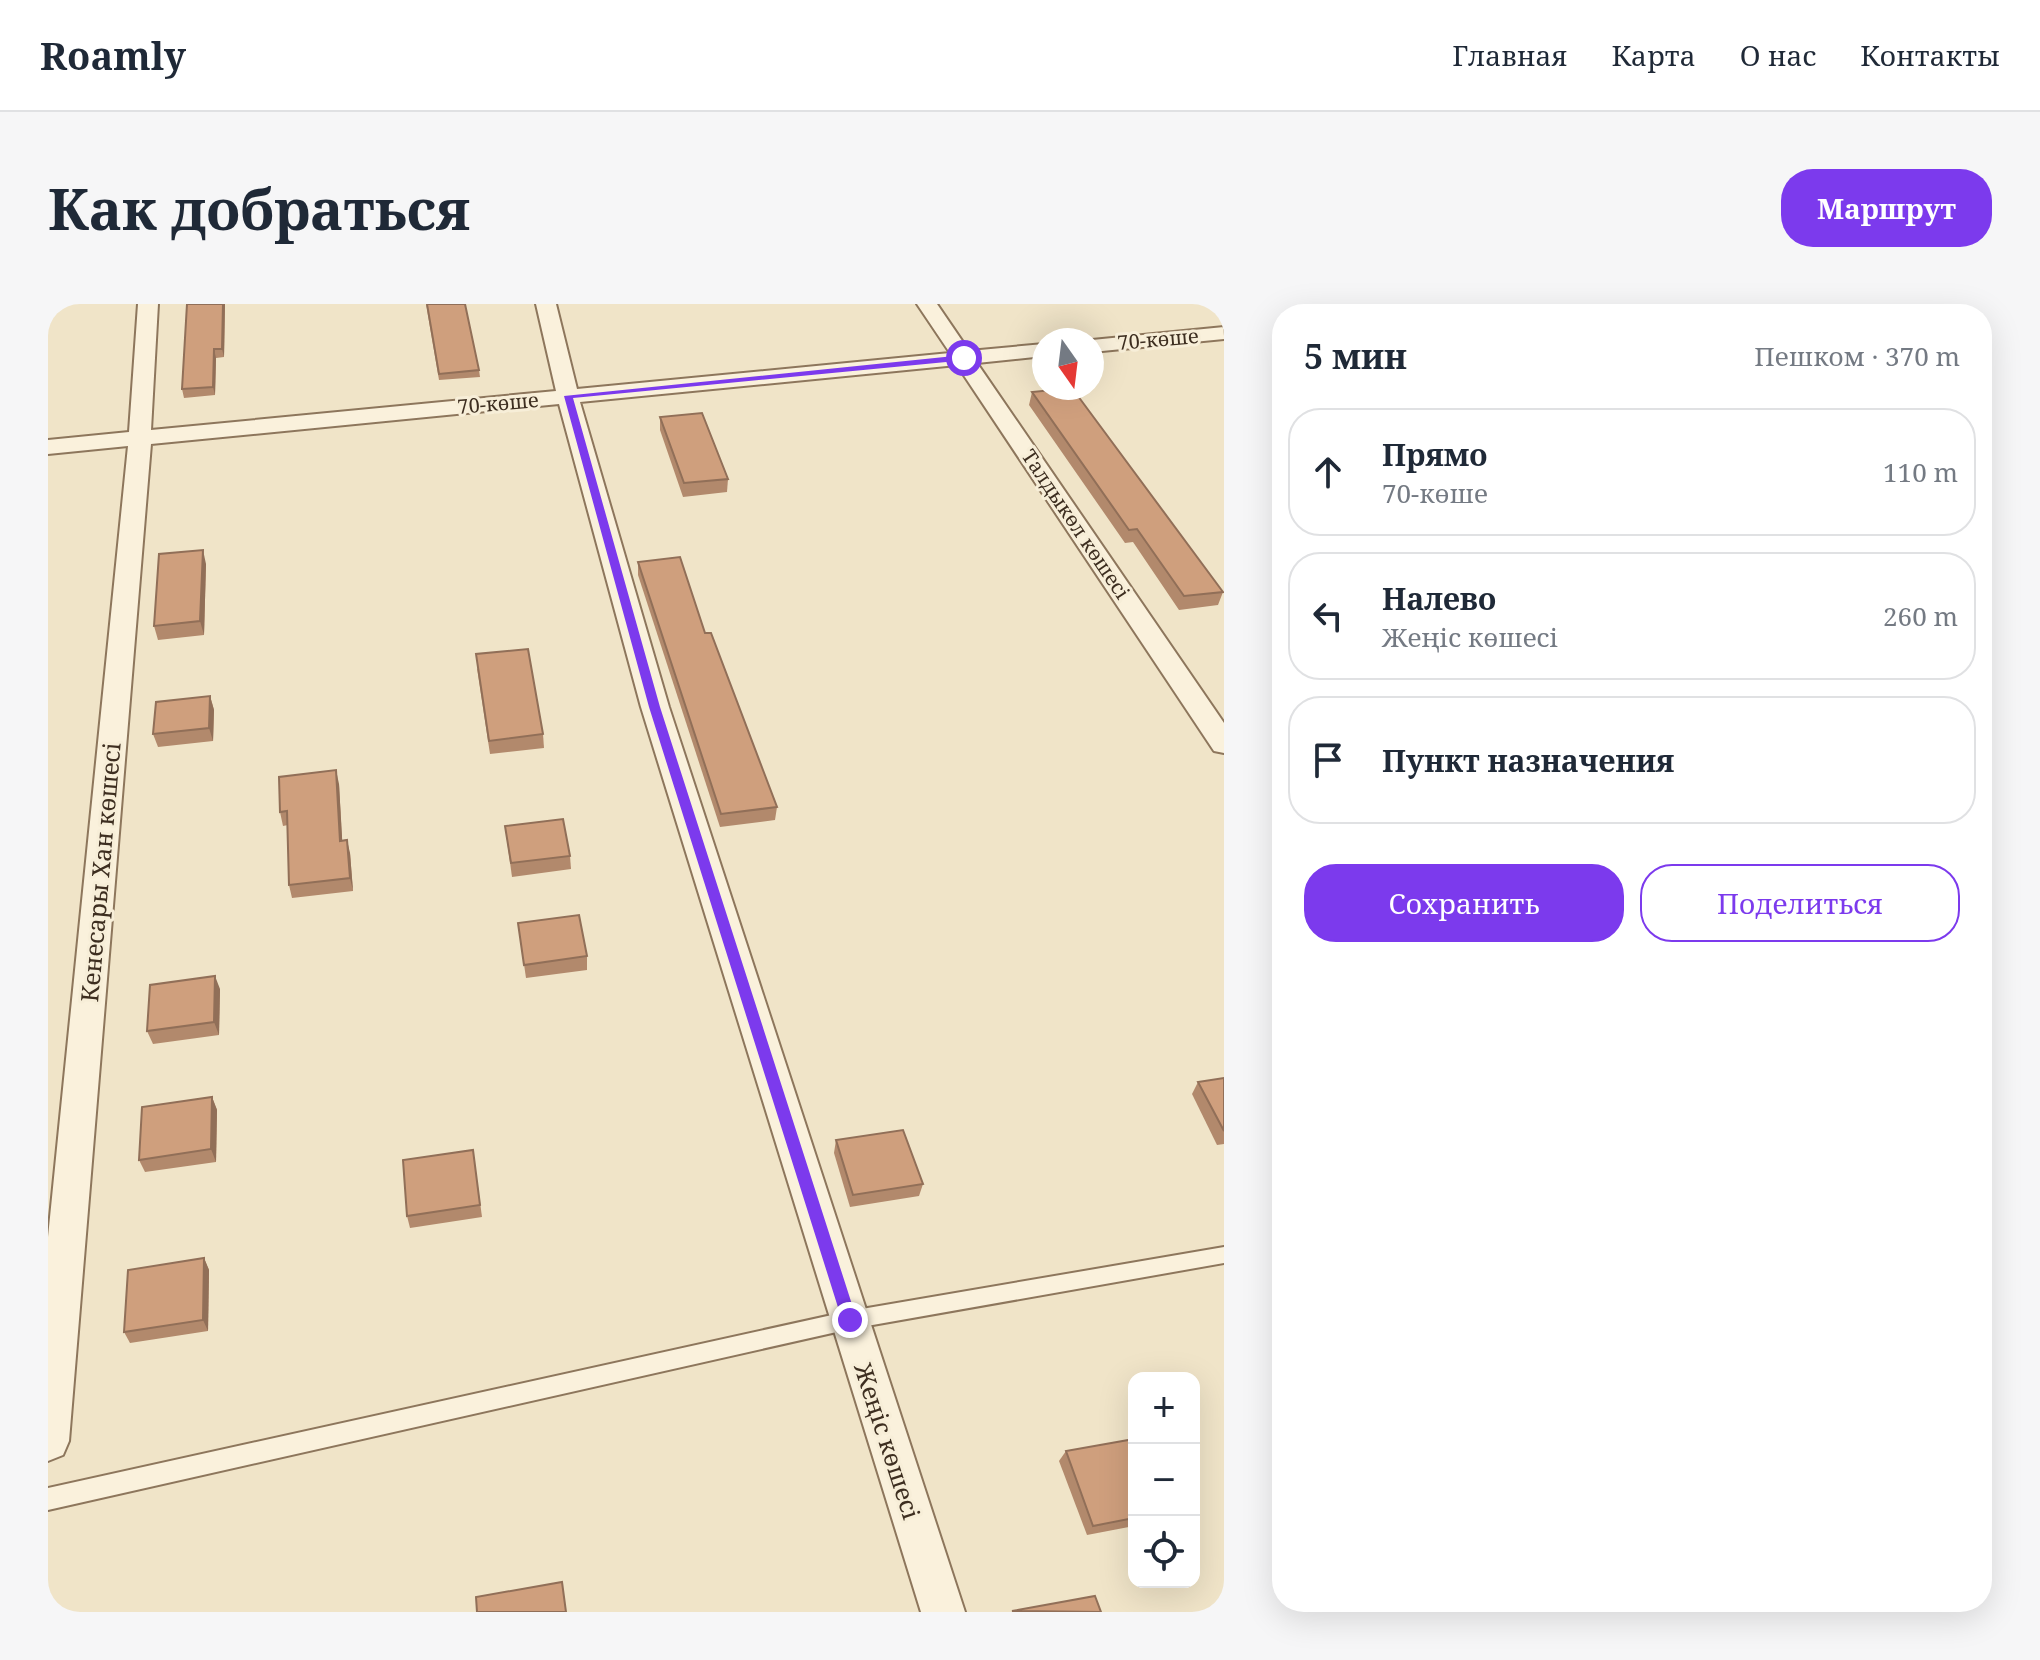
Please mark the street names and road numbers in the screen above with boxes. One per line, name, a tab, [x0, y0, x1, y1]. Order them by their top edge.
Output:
street label: 70-көше	[1116, 322, 1200, 356]
street label: 70-көше	[456, 386, 540, 420]
street label: Талдыкөл көшесі	[1016, 444, 1136, 604]
street label: Кенесары Хан көшесі	[72, 741, 128, 1003]
street label: Жеңіс көшесі	[847, 1358, 929, 1523]

